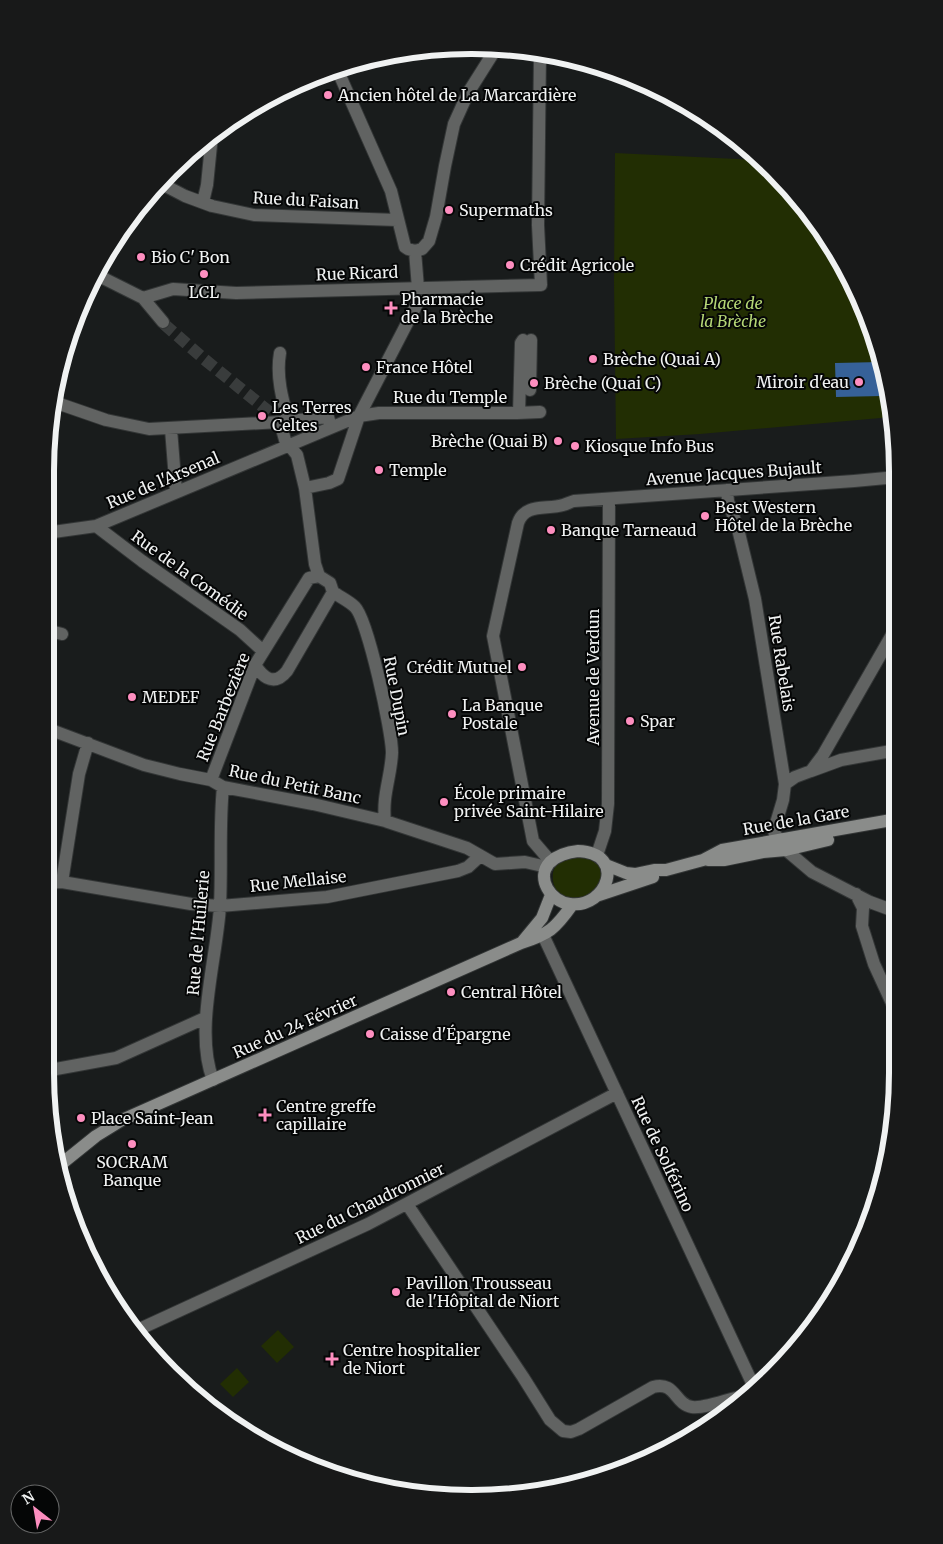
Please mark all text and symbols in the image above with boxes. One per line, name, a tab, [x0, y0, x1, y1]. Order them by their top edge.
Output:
place label: Ancien hôtel de La Marcardière	[337, 85, 576, 105]
marker: Ancien hôtel de La Marcardière	[322, 89, 334, 101]
street label: Rue du Faisan	[252, 187, 360, 213]
place label: Supermaths	[459, 200, 553, 220]
marker: Supermaths	[443, 204, 455, 216]
place label: Bio C' Bon	[151, 247, 230, 267]
marker: Bio C' Bon	[135, 251, 147, 263]
place label: Crédit Agricole	[520, 255, 634, 275]
marker: Crédit Agricole	[504, 259, 516, 271]
street label: Rue Ricard	[316, 262, 399, 284]
marker: LCL	[198, 268, 210, 280]
place label: LCL	[189, 282, 219, 302]
place label: Pharmacie de la Brèche	[401, 289, 493, 327]
park label: Place de la Brèche	[700, 293, 766, 331]
marker: Pharmacie de la Brèche	[385, 302, 397, 314]
place label: Brèche (Quai A)	[603, 349, 721, 369]
marker: Brèche (Quai A)	[587, 353, 599, 365]
place label: France Hôtel	[376, 357, 473, 377]
marker: France Hôtel	[360, 361, 372, 373]
place label: Miroir d'eau	[756, 372, 849, 392]
place label: Brèche (Quai C)	[544, 373, 661, 393]
marker: Miroir d'eau	[853, 376, 865, 388]
marker: Brèche (Quai C)	[528, 377, 540, 389]
street label: Rue du Temple	[393, 387, 507, 407]
place label: Les Terres Celtes	[272, 397, 352, 435]
marker: Les Terres Celtes	[256, 410, 268, 422]
place label: Brèche (Quai B)	[431, 431, 548, 451]
marker: Brèche (Quai B)	[552, 435, 564, 447]
place label: Kiosque Info Bus	[585, 436, 714, 456]
marker: Kiosque Info Bus	[569, 440, 581, 452]
street label: Rue de l'Arsenal	[104, 447, 222, 513]
street label: Avenue Jacques Bujault	[644, 457, 823, 489]
place label: Temple	[389, 460, 447, 480]
marker: Temple	[373, 464, 385, 476]
place label: Best Western Hôtel de la Brèche	[715, 497, 852, 535]
marker: Best Western Hôtel de la Brèche	[699, 510, 711, 522]
place label: Banque Tarneaud	[561, 520, 697, 540]
marker: Banque Tarneaud	[545, 524, 557, 536]
street label: Rue de la Comédie	[128, 526, 252, 624]
street label: Avenue de Verdun	[583, 608, 603, 746]
street label: Rue Rabelais	[764, 613, 800, 713]
street label: Rue Barbezière	[192, 650, 254, 764]
street label: Rue Dupin	[379, 654, 415, 738]
place label: Crédit Mutuel	[407, 657, 512, 677]
marker: Crédit Mutuel	[516, 661, 528, 673]
place label: MEDEF	[142, 687, 200, 707]
marker: MEDEF	[126, 691, 138, 703]
place label: La Banque Postale	[462, 695, 543, 733]
marker: La Banque Postale	[446, 708, 458, 720]
place label: Spar	[640, 711, 675, 731]
marker: Spar	[624, 715, 636, 727]
street label: Rue du Petit Banc	[227, 760, 363, 808]
place label: École primaire privée Saint-Hilaire	[454, 783, 604, 821]
marker: École primaire privée Saint-Hilaire	[438, 796, 450, 808]
street label: Rue de la Gare	[741, 801, 851, 839]
street label: Rue Mellaise	[249, 866, 347, 896]
street label: Rue de l'Huilerie	[183, 870, 213, 996]
place label: Central Hôtel	[461, 982, 562, 1002]
marker: Central Hôtel	[445, 986, 457, 998]
street label: Rue du 24 Février	[230, 990, 360, 1062]
place label: Caisse d'Épargne	[380, 1024, 511, 1044]
marker: Caisse d'Épargne	[364, 1028, 376, 1040]
street label: Rue de Solférino	[627, 1093, 699, 1215]
place label: Centre greffe capillaire	[276, 1096, 376, 1134]
place label: Place Saint-Jean	[91, 1108, 214, 1128]
marker: Centre greffe capillaire	[258, 1108, 272, 1122]
marker: Place Saint-Jean	[75, 1112, 87, 1124]
marker: SOCRAM Banque	[126, 1138, 138, 1150]
place label: SOCRAM Banque	[96, 1152, 168, 1190]
street label: Rue du Chaudronnier	[292, 1158, 448, 1248]
place label: Pavillon Trousseau de l'Hôpital de Niort	[406, 1273, 560, 1311]
marker: Pavillon Trousseau de l'Hôpital de Niort	[390, 1286, 402, 1298]
place label: Centre hospitalier de Niort	[343, 1340, 480, 1378]
marker: Centre hospitalier de Niort	[325, 1352, 339, 1366]
north arrow	[10, 1484, 60, 1534]
text: N	[19, 1487, 38, 1508]

